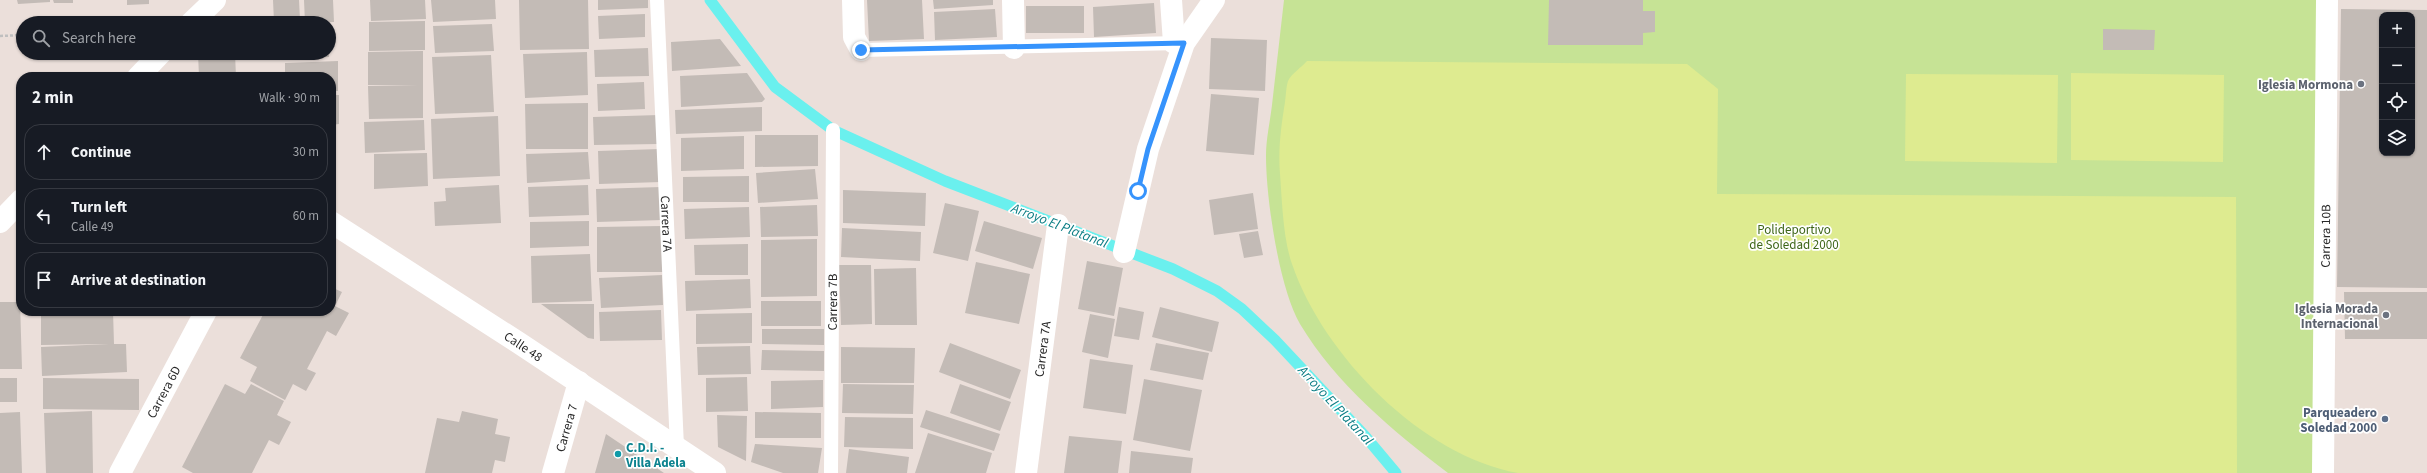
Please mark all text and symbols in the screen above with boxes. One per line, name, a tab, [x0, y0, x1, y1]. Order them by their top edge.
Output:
map controls	[2379, 12, 2415, 156]
button: +	[2379, 12, 2415, 48]
search box	[16, 16, 336, 60]
icon: search	[30, 27, 52, 49]
text: Search here	[62, 28, 136, 49]
route end	[852, 41, 870, 59]
button: −	[2379, 48, 2415, 84]
place label: Iglesia Mormona	[2258, 76, 2353, 94]
marker: Iglesia Mormona	[2356, 79, 2366, 89]
button: locate	[2379, 84, 2415, 120]
text: 2 min	[32, 86, 73, 110]
text: Walk · 90 m	[259, 89, 320, 107]
button: layers	[2379, 120, 2415, 156]
icon: ahead	[33, 141, 55, 163]
text: Continue	[71, 142, 131, 163]
text: 30 m	[293, 143, 319, 161]
route start	[1129, 182, 1147, 200]
street label: Carrera 7A	[656, 195, 676, 253]
text: Turn left	[71, 197, 127, 218]
water label: Arroyo El Platanal	[1008, 198, 1111, 254]
street label: Carrera 10B	[2317, 204, 2335, 268]
icon: left	[33, 205, 55, 227]
text: 60 m	[293, 207, 319, 225]
text: Calle 49	[71, 218, 114, 236]
park label: Polideportivo de Soledad 2000	[1749, 221, 1839, 254]
icon: arrive	[33, 269, 55, 291]
text: Arrive at destination	[71, 270, 206, 291]
street label: Carrera 7B	[824, 273, 842, 330]
place label: Iglesia Morada Internacional	[2295, 300, 2378, 333]
marker: Iglesia Morada Internacional	[2381, 310, 2391, 320]
street label: Carrera 7A	[1030, 319, 1056, 378]
street label: Calle 48	[500, 328, 546, 366]
water label: Arroyo El Platanal	[1292, 361, 1378, 450]
street label: Carrera 6D	[143, 363, 185, 422]
street label: Carrera 7	[551, 402, 582, 454]
place label: Parqueadero Soledad 2000	[2300, 404, 2377, 437]
marker: Parqueadero Soledad 2000	[2380, 414, 2390, 424]
place label: C.D.I. - Villa Adela	[625, 439, 686, 472]
marker: C.D.I. - Villa Adela	[613, 449, 623, 459]

